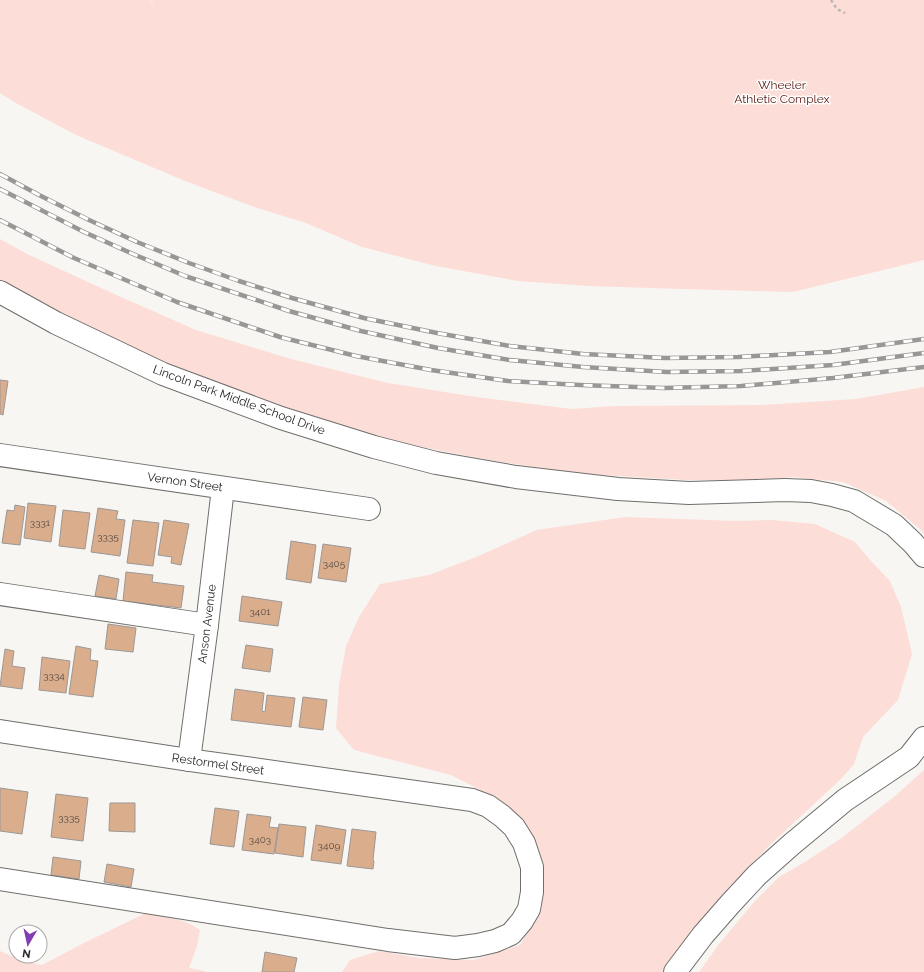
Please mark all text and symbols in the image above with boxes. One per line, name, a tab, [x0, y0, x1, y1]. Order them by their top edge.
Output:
park label: Wheeler Athletic Complex	[734, 78, 830, 106]
street label: Lincoln Park Middle School Drive	[151, 362, 327, 438]
street label: Vernon Street	[146, 470, 224, 494]
house number: 3331	[30, 517, 51, 528]
house number: 3335	[97, 531, 119, 542]
house number: 3405	[323, 558, 346, 569]
street label: Anson Avenue	[195, 584, 219, 664]
house number: 3401	[249, 606, 271, 617]
house number: 3334	[43, 670, 65, 681]
street label: Restormel Street	[171, 751, 265, 777]
house number: 3335	[58, 812, 80, 823]
house number: 3403	[249, 834, 271, 845]
house number: 3409	[318, 840, 341, 851]
north arrow	[8, 924, 48, 964]
text: N	[21, 946, 32, 960]

